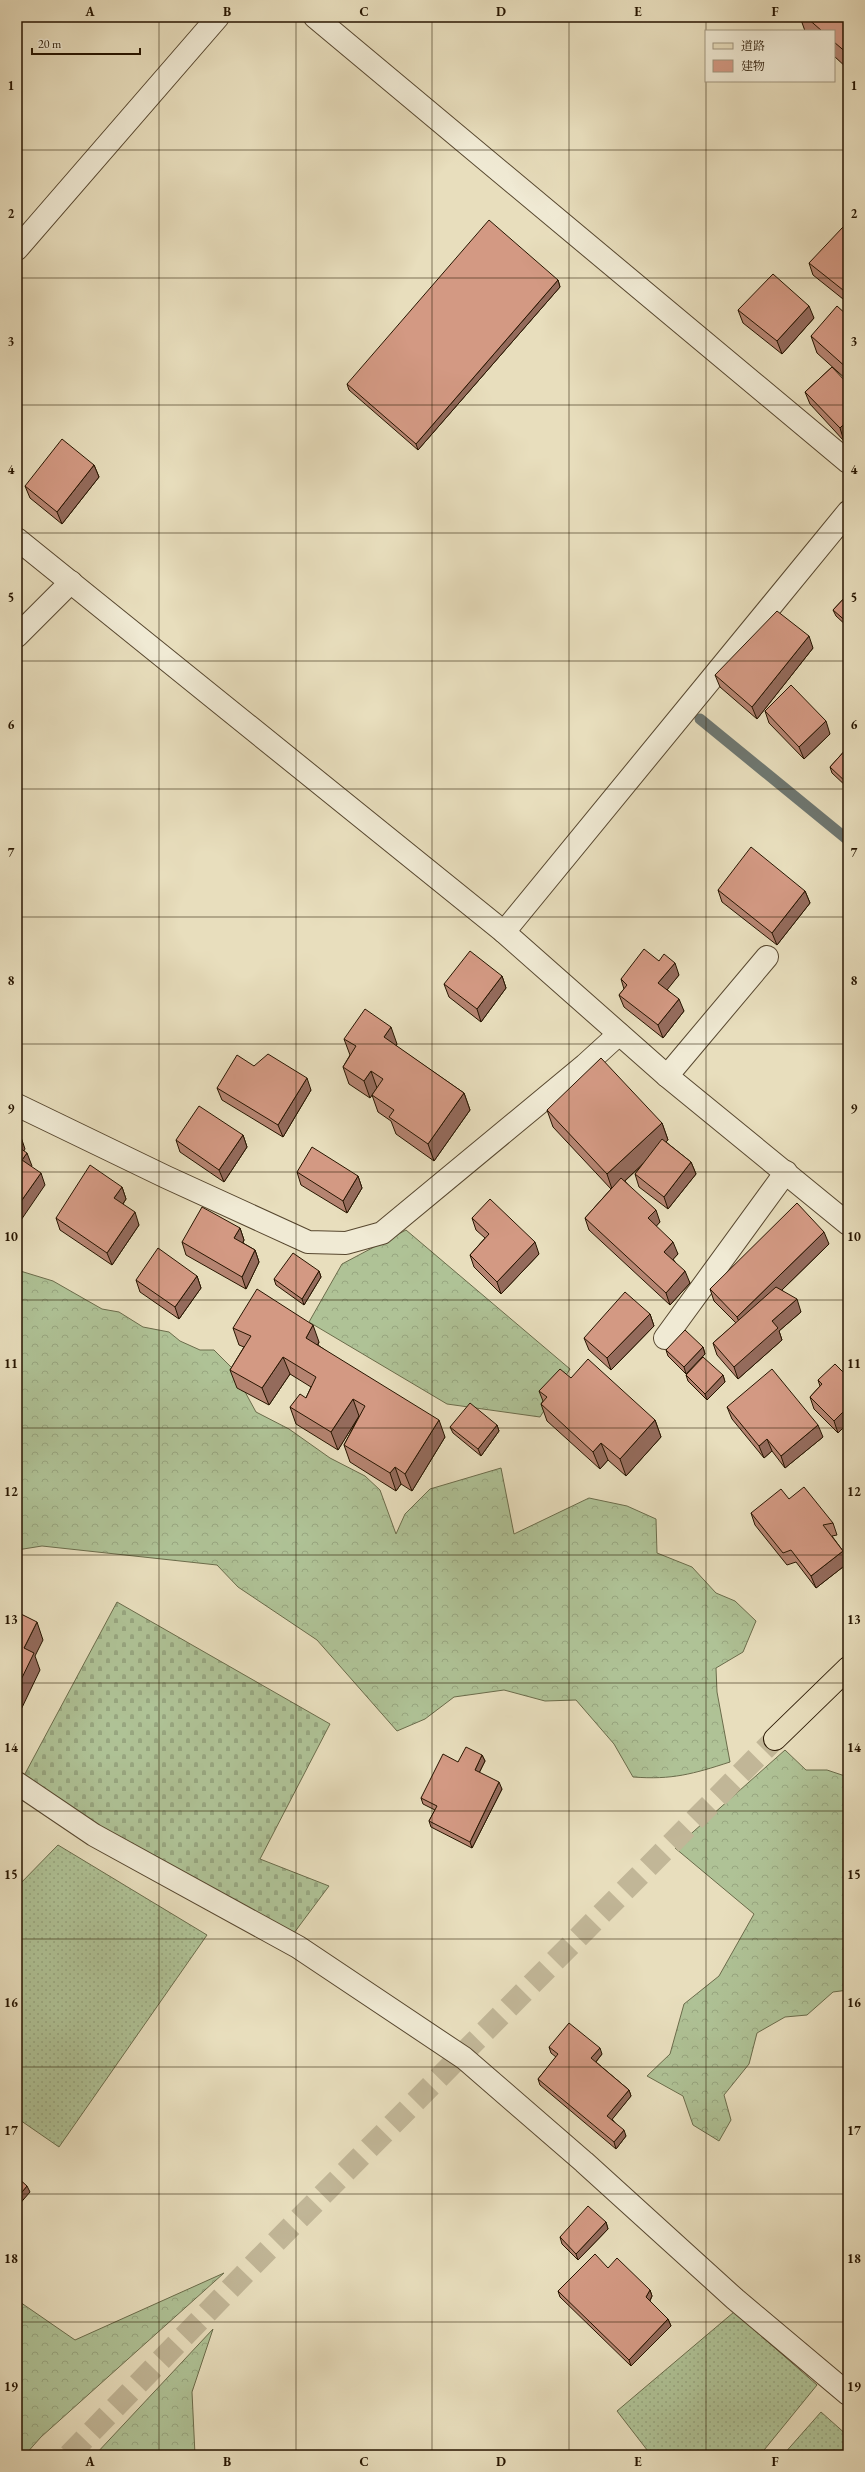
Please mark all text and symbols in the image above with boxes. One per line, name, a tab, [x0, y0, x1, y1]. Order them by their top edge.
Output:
text: A	[84, 3, 95, 20]
text: B	[223, 3, 231, 20]
text: C	[359, 3, 369, 20]
text: D	[496, 3, 506, 20]
text: E	[634, 3, 642, 20]
text: F	[771, 3, 779, 20]
scale bar	[32, 30, 140, 56]
legend	[705, 30, 835, 82]
text: 20 m	[38, 36, 62, 52]
text: 道路	[741, 38, 765, 54]
text: 建物	[741, 58, 765, 74]
text: 1	[8, 77, 15, 94]
text: 1	[851, 77, 858, 94]
text: 2	[8, 205, 15, 222]
text: 2	[851, 205, 858, 222]
text: 3	[8, 333, 15, 350]
text: 3	[851, 333, 858, 350]
text: 4	[8, 461, 15, 478]
text: 4	[851, 461, 858, 478]
text: 5	[8, 589, 14, 606]
text: 5	[851, 589, 857, 606]
text: 6	[8, 716, 15, 733]
text: 6	[851, 716, 858, 733]
text: 7	[8, 844, 15, 861]
text: 7	[851, 844, 858, 861]
text: 8	[8, 972, 15, 989]
text: 8	[851, 972, 858, 989]
text: 9	[8, 1100, 15, 1117]
text: 9	[851, 1100, 858, 1117]
text: 10	[4, 1228, 18, 1245]
text: 10	[847, 1228, 861, 1245]
text: 11	[4, 1355, 18, 1372]
text: 11	[847, 1355, 861, 1372]
text: 12	[4, 1483, 18, 1500]
text: 12	[847, 1483, 861, 1500]
text: 13	[4, 1611, 18, 1628]
text: 13	[847, 1611, 861, 1628]
text: 14	[4, 1739, 18, 1756]
text: 14	[847, 1739, 861, 1756]
text: 15	[4, 1866, 18, 1883]
text: 15	[847, 1866, 861, 1883]
text: 16	[4, 1994, 18, 2011]
text: 16	[847, 1994, 861, 2011]
text: 17	[4, 2122, 18, 2139]
text: 17	[847, 2122, 861, 2139]
text: 18	[4, 2250, 18, 2267]
text: 18	[847, 2250, 861, 2267]
text: 19	[4, 2378, 18, 2395]
text: 19	[847, 2378, 861, 2395]
text: A	[84, 2453, 95, 2470]
text: B	[223, 2453, 231, 2470]
text: C	[359, 2453, 369, 2470]
text: D	[496, 2453, 506, 2470]
text: E	[634, 2453, 642, 2470]
text: F	[771, 2453, 779, 2470]

